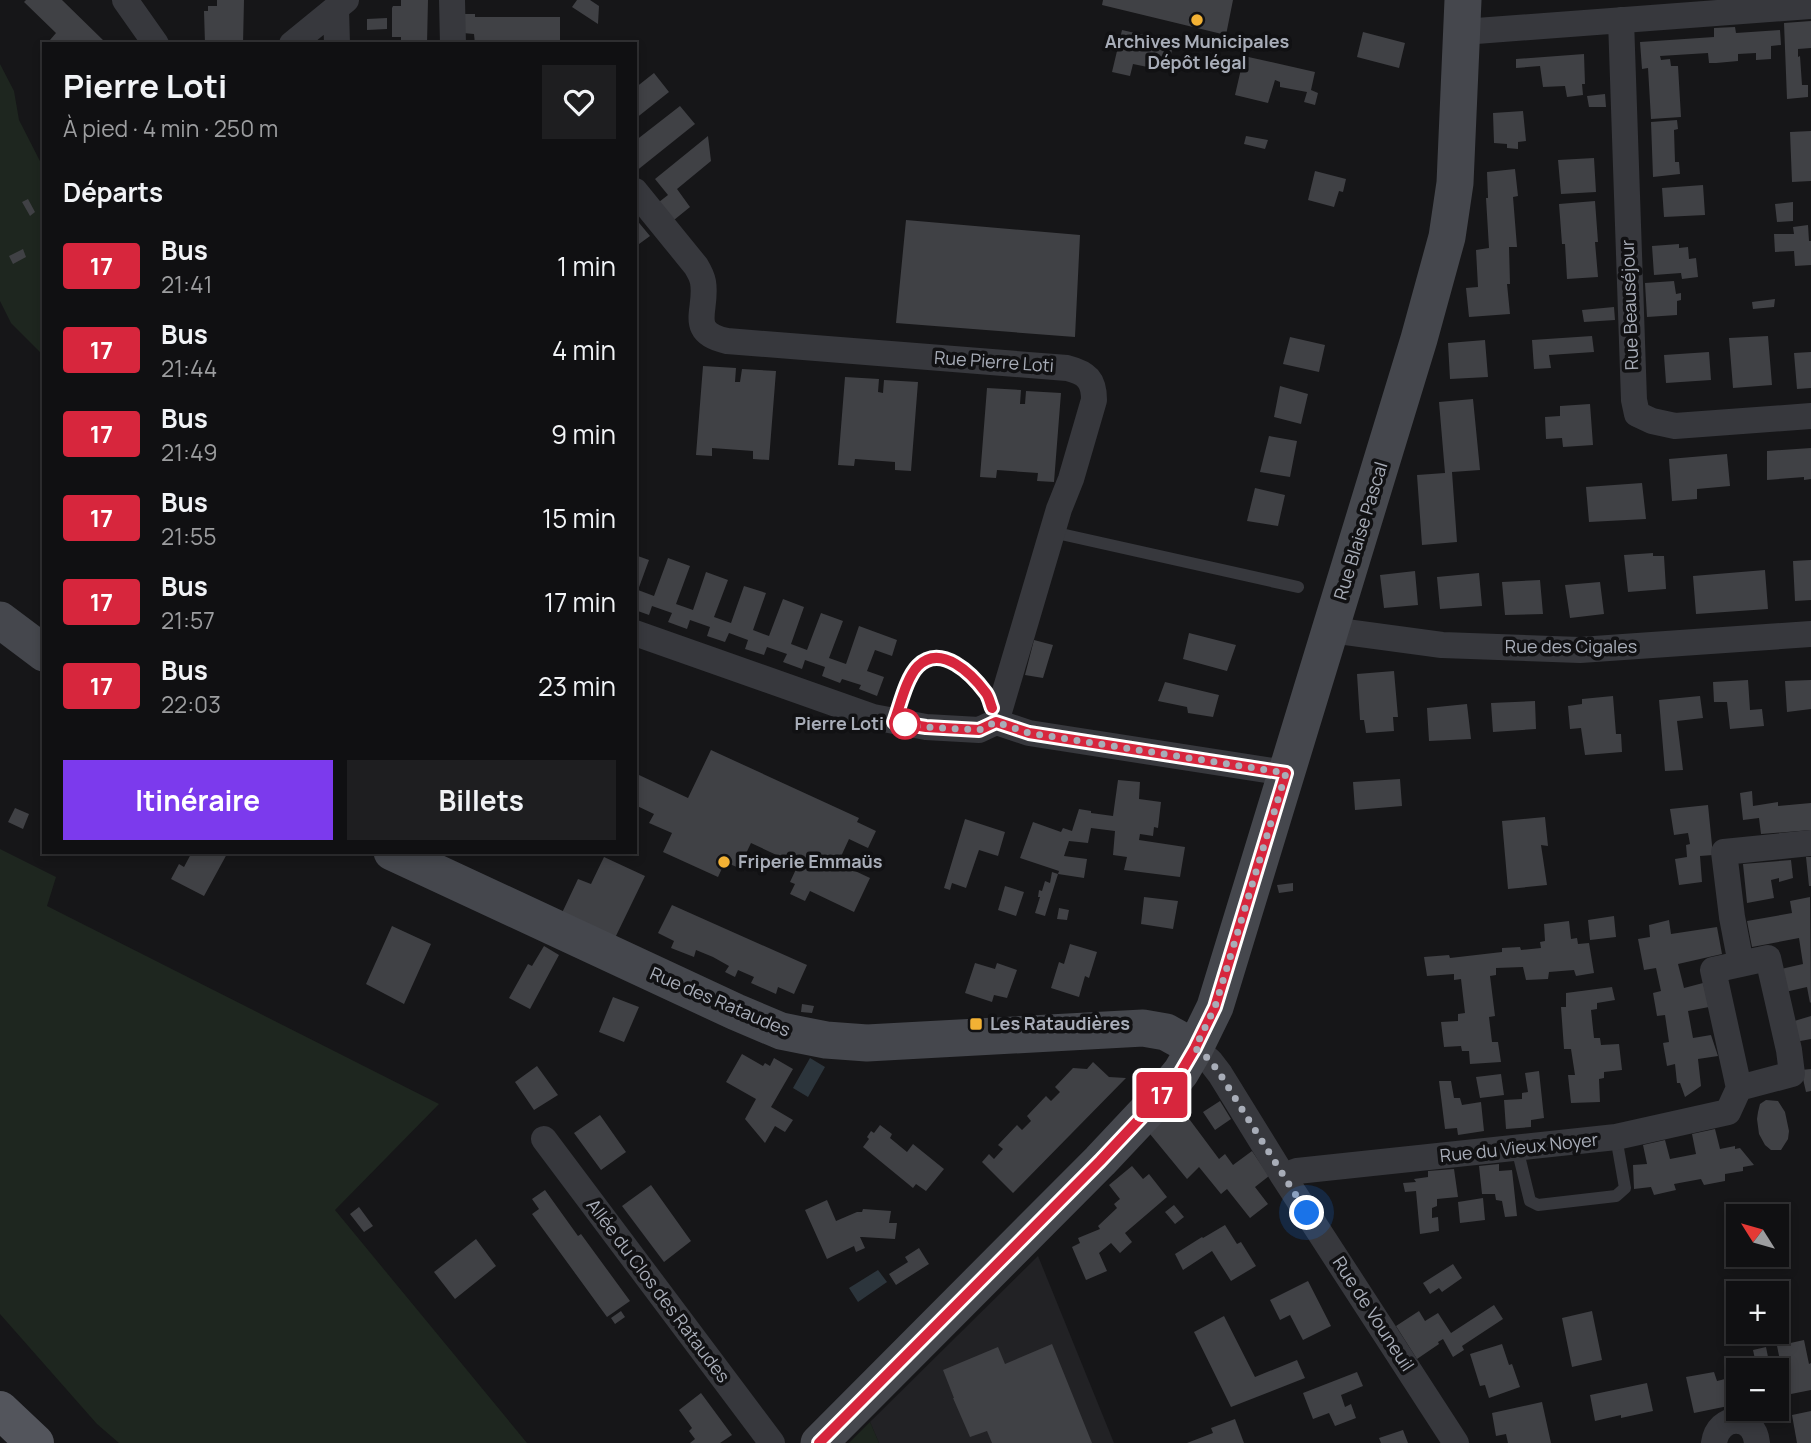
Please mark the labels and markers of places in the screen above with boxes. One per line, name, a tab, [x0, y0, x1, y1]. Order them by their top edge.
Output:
marker: Archives Municipales Dépôt légal	[1189, 12, 1205, 28]
place label: Archives Municipales Dépôt légal	[1105, 29, 1290, 74]
marker: Pierre Loti	[890, 709, 920, 739]
place label: Pierre Loti	[794, 711, 884, 735]
place label: Friperie Emmaüs	[738, 849, 883, 873]
marker: Friperie Emmaüs	[716, 854, 732, 870]
place label: Les Rataudières	[990, 1011, 1130, 1035]
marker: Les Rataudières	[968, 1016, 984, 1032]

